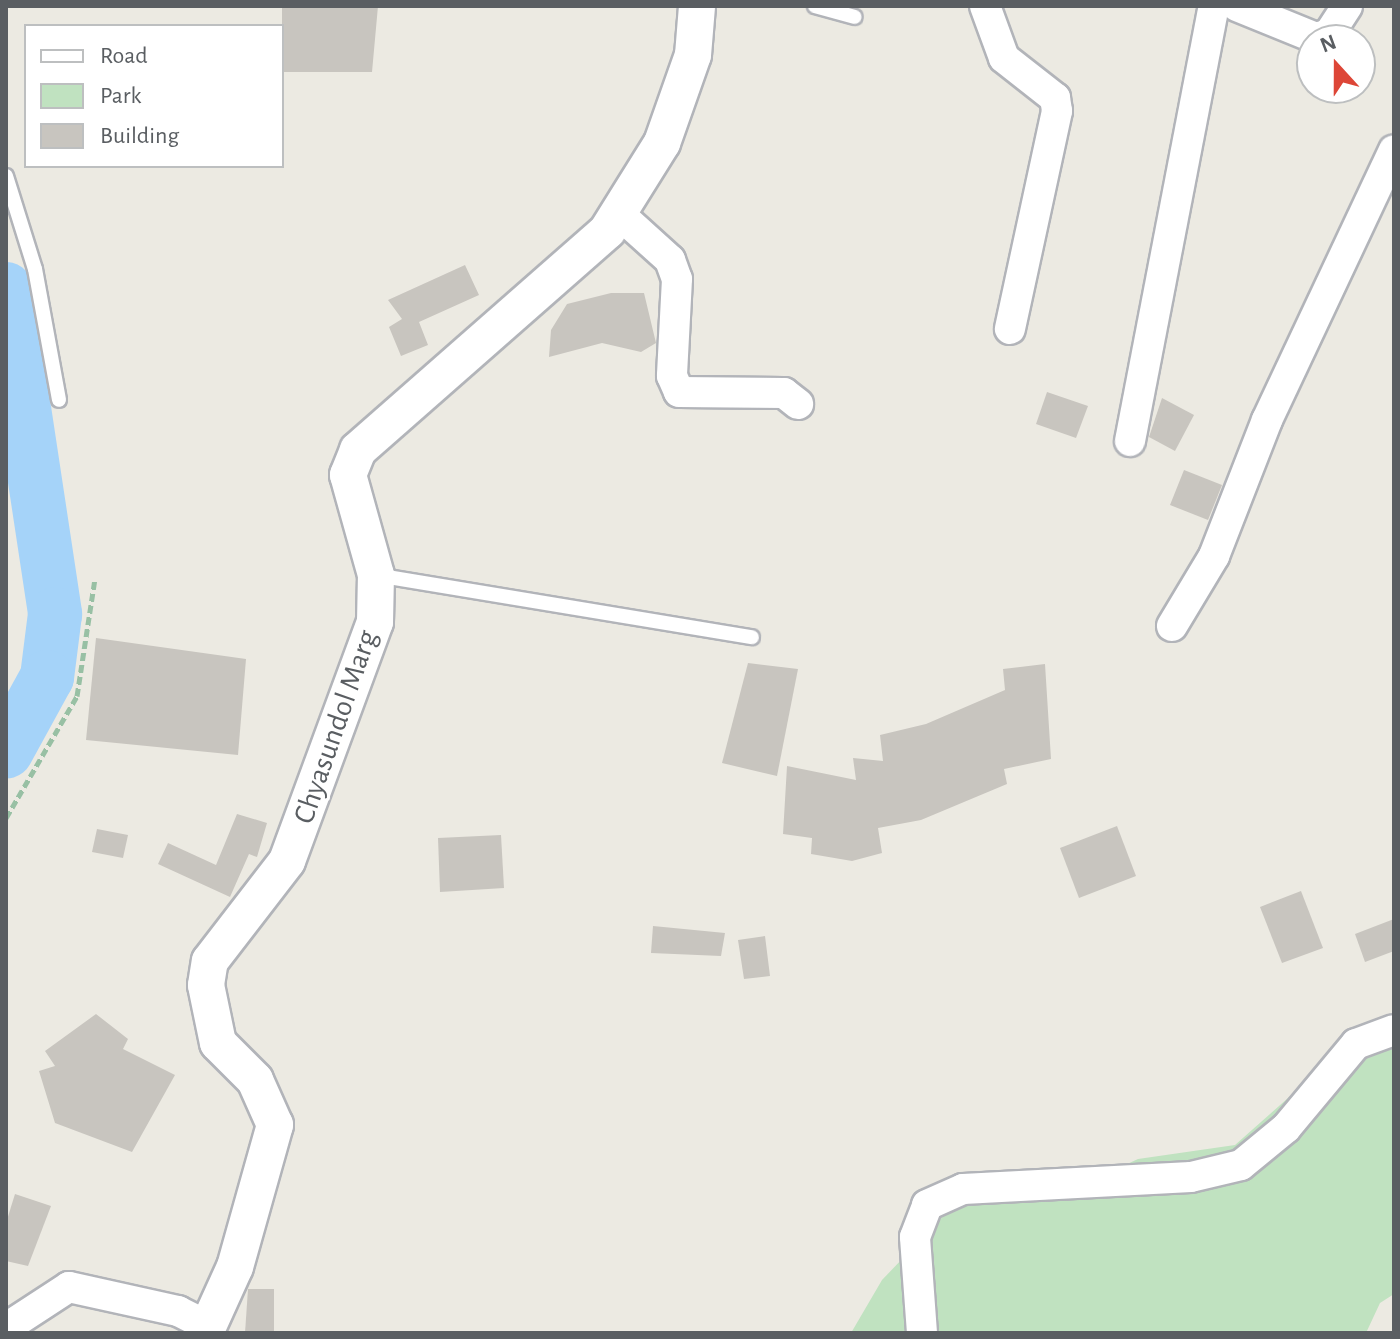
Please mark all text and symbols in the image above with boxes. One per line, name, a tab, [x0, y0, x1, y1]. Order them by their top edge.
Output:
legend	[24, 24, 284, 168]
north arrow	[1296, 24, 1376, 104]
text: N	[1317, 30, 1339, 56]
text: Road	[100, 44, 148, 68]
text: Park	[100, 84, 141, 108]
text: Building	[100, 124, 179, 148]
street label: Chyasundol Marg	[286, 626, 386, 828]

